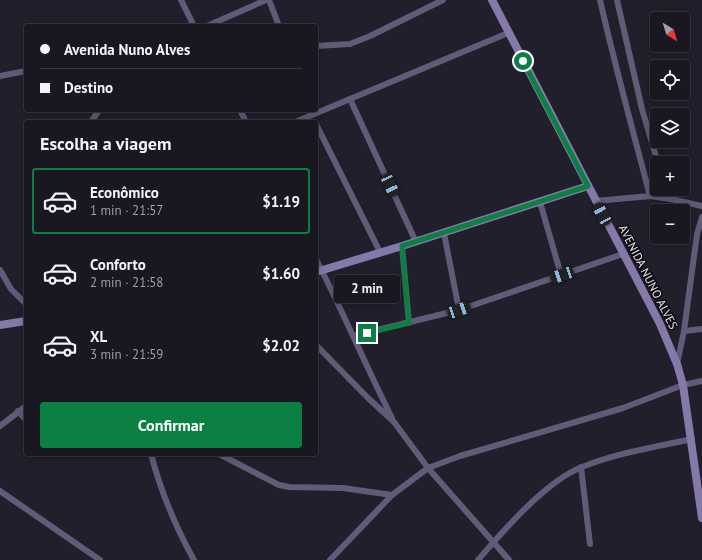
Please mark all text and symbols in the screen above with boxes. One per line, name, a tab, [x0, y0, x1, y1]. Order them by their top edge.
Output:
north arrow	[650, 12, 690, 52]
map controls	[650, 12, 690, 244]
text: Avenida Nuno Alves	[64, 40, 190, 59]
route start	[514, 52, 532, 70]
button: locate	[650, 60, 690, 100]
text: Destino	[64, 78, 113, 97]
button: layers	[650, 108, 690, 148]
text: Escolha a viagem	[40, 132, 172, 155]
button: +	[650, 156, 690, 196]
car	[379, 172, 401, 198]
icon: car	[42, 183, 78, 219]
text: Econômico	[90, 183, 159, 202]
text: $1.19	[262, 192, 300, 211]
car	[591, 201, 613, 227]
text: 1 min · 21:57	[90, 202, 163, 219]
button: −	[650, 204, 690, 244]
street label: AVENIDA NUNO ALVES	[616, 222, 681, 331]
icon: car	[42, 255, 78, 291]
text: Conforto	[90, 255, 146, 274]
text: $1.60	[262, 264, 300, 283]
car	[549, 265, 575, 285]
text: 2 min · 21:58	[90, 274, 163, 291]
callout: 2 min	[334, 275, 400, 303]
text: 2 min	[351, 280, 383, 297]
car	[446, 300, 472, 320]
route end	[358, 324, 376, 342]
icon: car	[42, 327, 78, 363]
text: XL	[90, 327, 107, 346]
text: $2.02	[262, 336, 300, 355]
text: 3 min · 21:59	[90, 346, 163, 363]
button: Confirmar	[40, 402, 302, 448]

